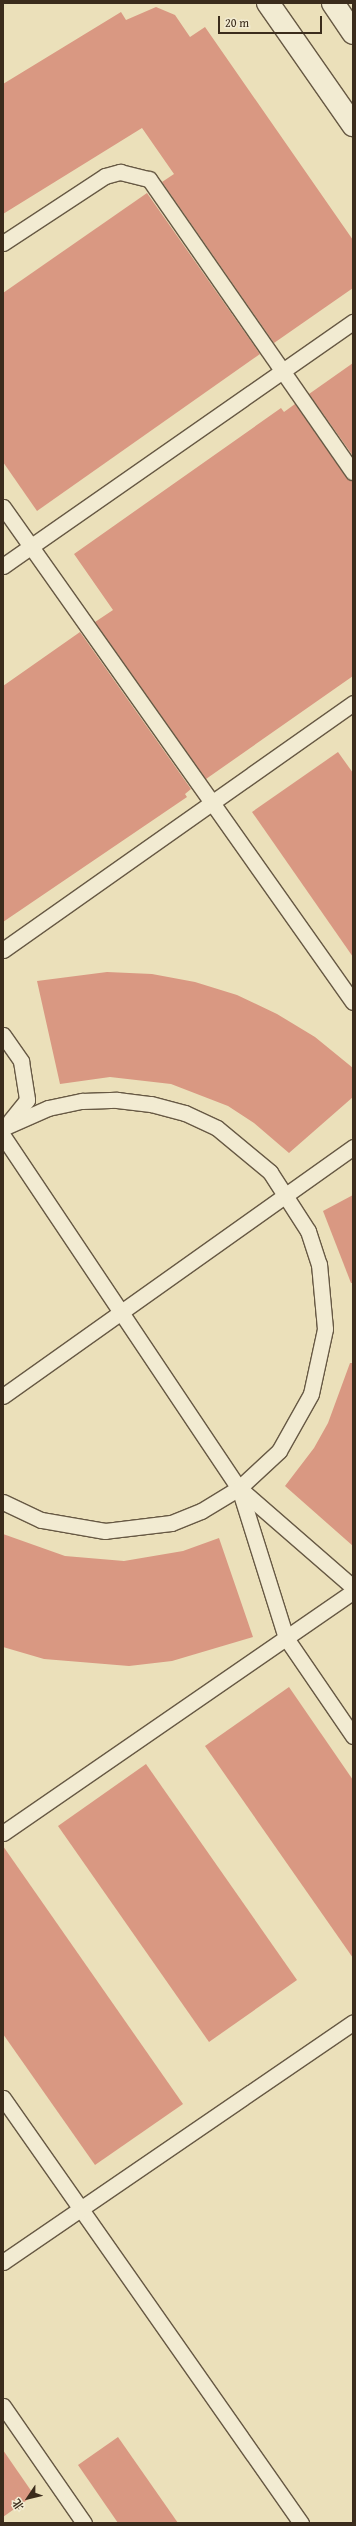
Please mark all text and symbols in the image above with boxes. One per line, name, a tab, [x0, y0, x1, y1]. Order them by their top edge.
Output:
scale bar	[220, 8, 324, 34]
text: 20 m	[225, 14, 249, 31]
north arrow	[8, 2478, 48, 2518]
text: 北	[8, 2496, 28, 2514]

